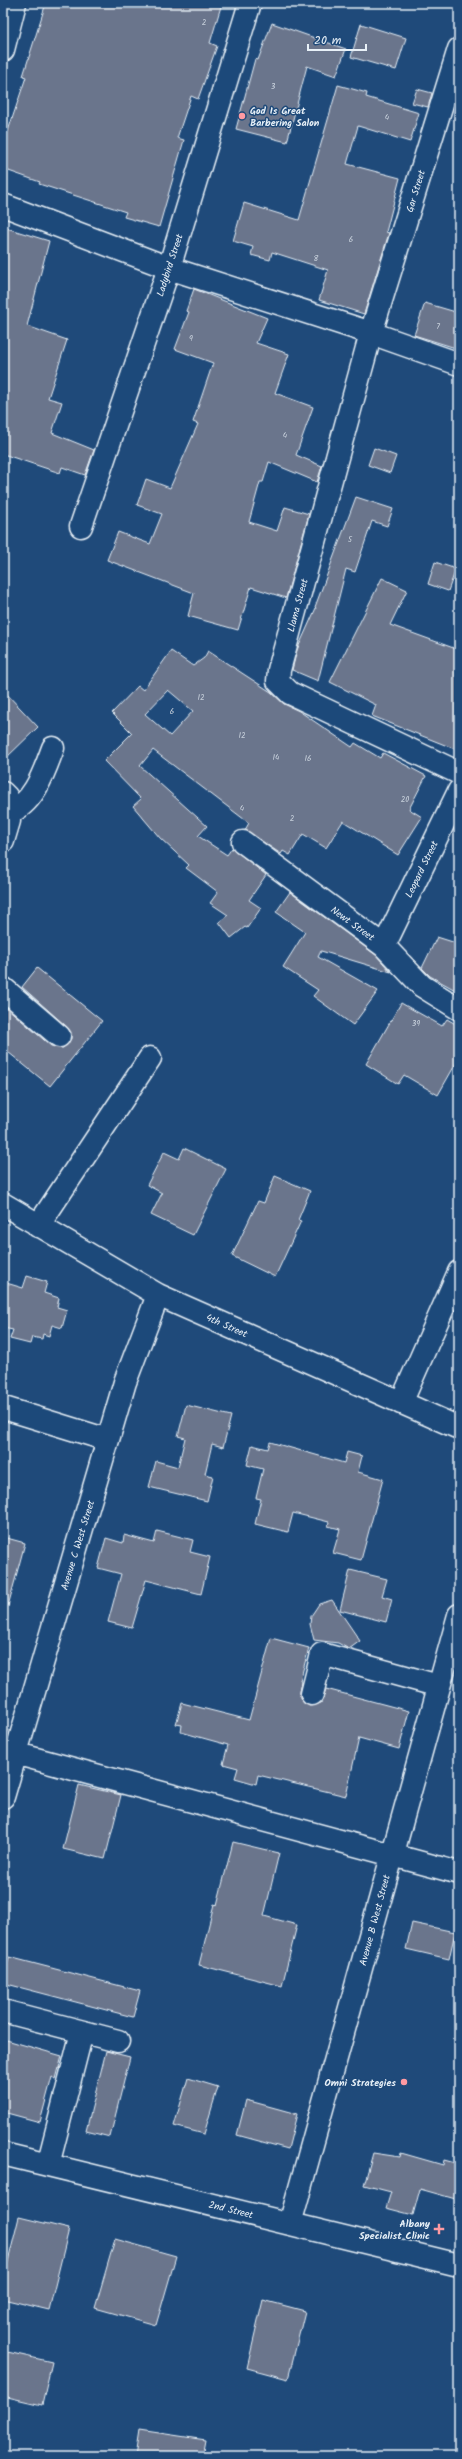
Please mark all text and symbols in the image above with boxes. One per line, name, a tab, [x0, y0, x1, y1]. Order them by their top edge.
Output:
house number: 2	[202, 16, 207, 29]
scale bar	[308, 26, 366, 52]
text: 20 m	[314, 31, 342, 50]
house number: 3	[271, 80, 276, 93]
place label: God Is Great Barbering Salon	[250, 103, 320, 131]
marker: God Is Great Barbering Salon	[237, 111, 247, 121]
house number: 4	[385, 111, 390, 124]
street label: Gar Street	[402, 168, 430, 214]
street label: Ladybird Street	[152, 232, 188, 299]
house number: 6	[349, 233, 353, 246]
house number: 8	[314, 252, 319, 265]
house number: 7	[436, 320, 440, 333]
house number: 9	[189, 332, 193, 345]
house number: 4	[283, 429, 288, 442]
house number: 5	[348, 533, 353, 546]
street label: Llama Street	[283, 577, 313, 634]
house number: 12	[197, 691, 205, 704]
house number: 6	[170, 705, 174, 718]
house number: 12	[238, 729, 246, 742]
house number: 14	[273, 751, 280, 764]
house number: 16	[305, 752, 311, 765]
house number: 20	[401, 793, 409, 806]
house number: 4	[240, 802, 245, 815]
house number: 2	[290, 812, 295, 825]
street label: Leopard Street	[401, 838, 443, 901]
street label: Newt Street	[327, 902, 378, 945]
house number: 39	[412, 1017, 420, 1030]
street label: 4th Street	[203, 1310, 250, 1342]
street label: Avenue C West Street	[57, 1498, 99, 1592]
street label: Avenue B West Street	[355, 1873, 395, 1968]
place label: Omni Strategies	[325, 2075, 396, 2091]
marker: Omni Strategies	[399, 2077, 409, 2087]
street label: 2nd Street	[207, 2197, 255, 2223]
place label: Albany Specialist Clinic	[359, 2216, 431, 2244]
marker: Albany Specialist Clinic	[433, 2223, 445, 2235]

